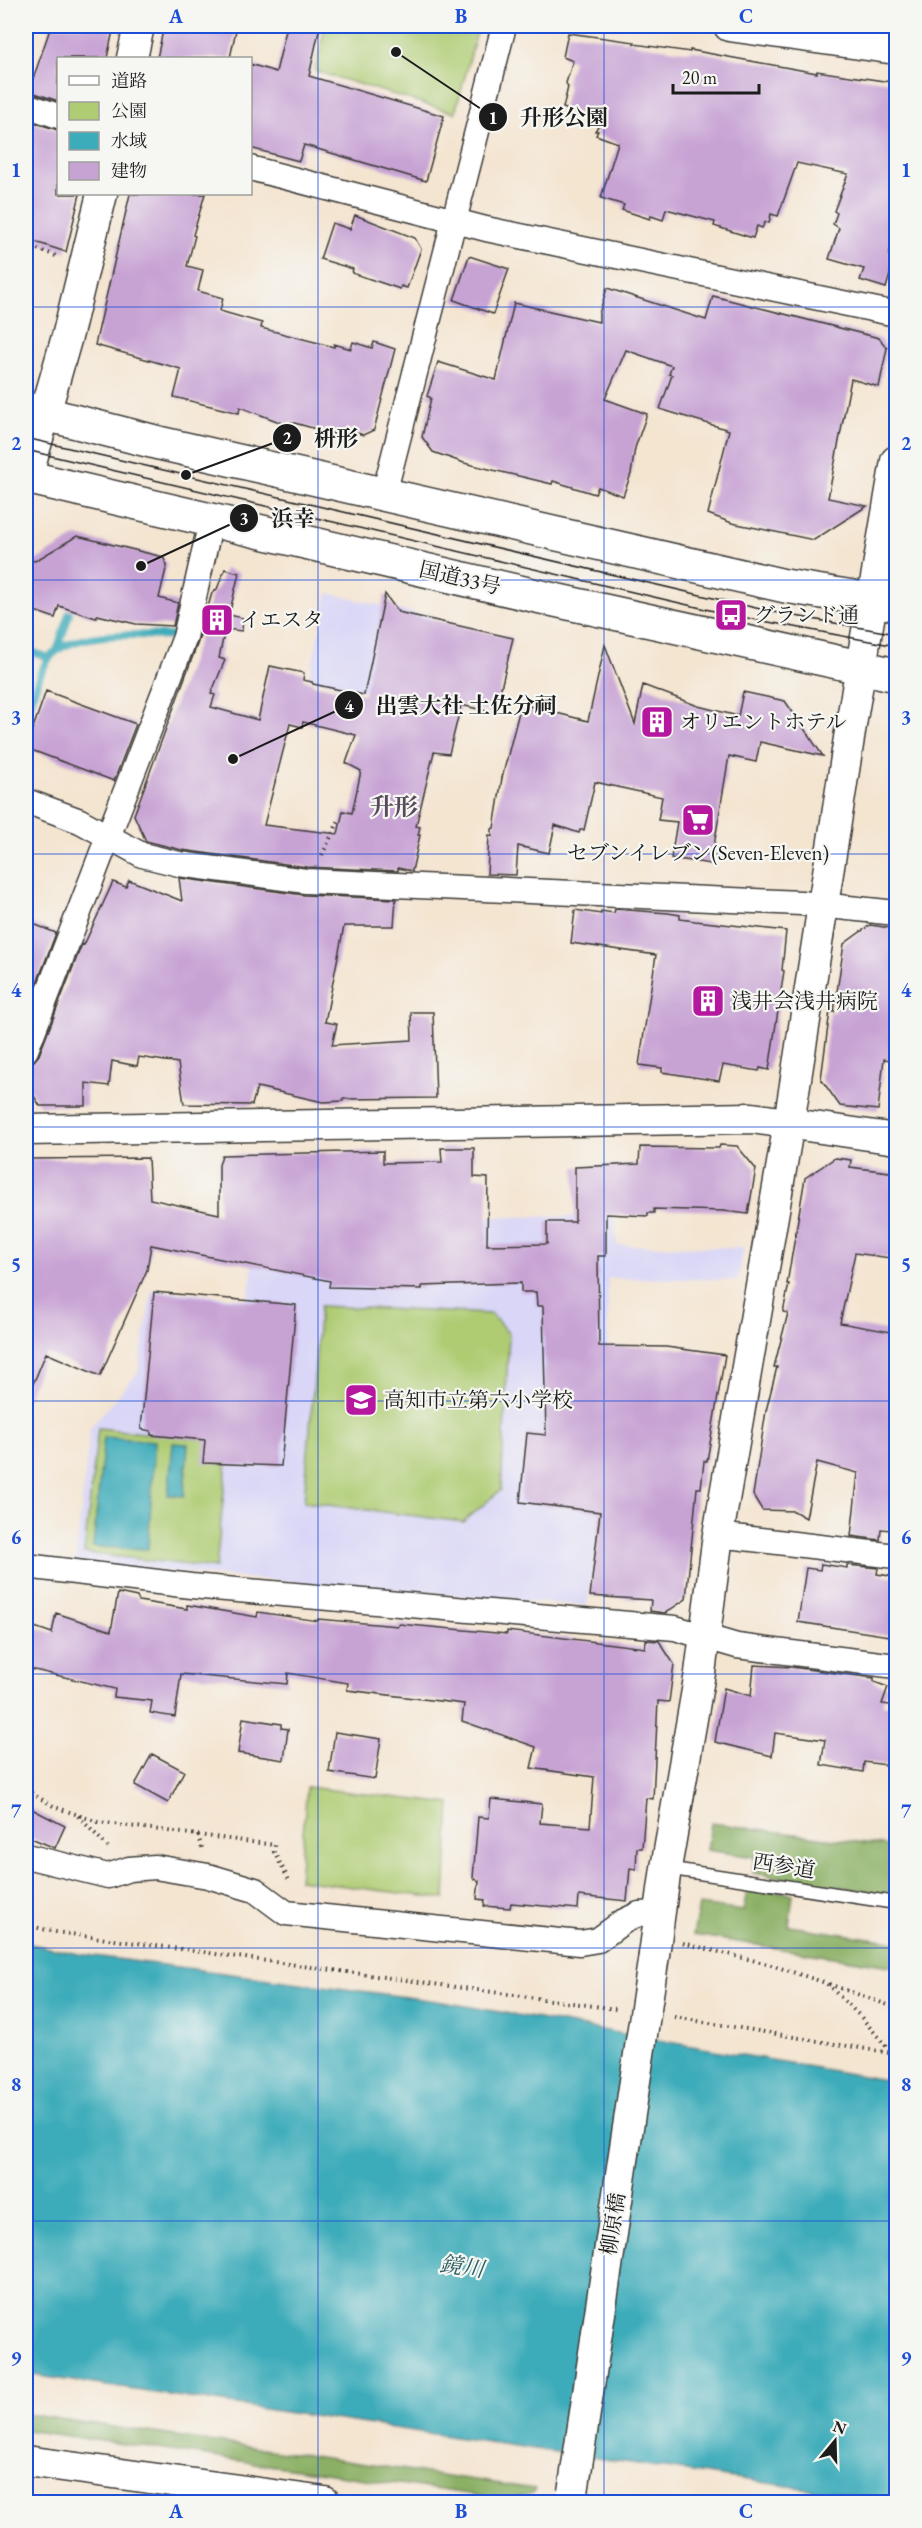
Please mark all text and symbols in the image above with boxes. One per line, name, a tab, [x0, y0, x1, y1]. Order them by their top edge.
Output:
text: A	[168, 3, 184, 29]
text: B	[455, 3, 467, 29]
text: C	[739, 3, 753, 29]
legend	[57, 57, 252, 195]
scale bar	[673, 57, 758, 95]
text: 20 m	[682, 66, 717, 89]
text: 道路	[111, 69, 147, 92]
callout: 升形公園	[478, 97, 620, 137]
text: 公園	[111, 99, 147, 122]
text: 升形公園	[520, 103, 608, 132]
text: 1	[488, 106, 498, 129]
text: 水域	[111, 129, 147, 152]
text: 1	[11, 157, 21, 183]
text: 1	[901, 157, 911, 183]
text: 建物	[111, 159, 147, 182]
callout: 枡形	[272, 418, 370, 458]
text: 枡形	[314, 424, 358, 453]
text: 2	[282, 426, 292, 449]
text: 2	[11, 430, 22, 456]
text: 2	[901, 430, 912, 456]
callout: 浜幸	[229, 498, 327, 538]
text: 浜幸	[271, 504, 315, 533]
text: 3	[239, 507, 249, 530]
street label: 国道33号	[417, 555, 504, 600]
bus stop icon: グランド通	[713, 597, 749, 633]
place label: グランド通	[754, 601, 859, 628]
building icon: イエスタ	[199, 602, 235, 638]
place label: イエスタ	[240, 606, 323, 633]
callout: 出雲大社 土佐分祠	[334, 685, 569, 725]
text: 出雲大社 土佐分祠	[375, 691, 557, 720]
text: 4	[344, 694, 354, 717]
text: 3	[11, 704, 21, 730]
building icon: オリエントホテル	[639, 704, 675, 740]
text: 3	[901, 704, 911, 730]
place label: オリエントホテル	[680, 708, 847, 735]
district label: 升形	[370, 791, 418, 822]
supermarket icon: セブンイレブン(Seven-Eleven)	[680, 802, 716, 838]
place label: セブンイレブン(Seven-Eleven)	[567, 839, 829, 866]
text: 4	[11, 977, 22, 1003]
text: 4	[901, 977, 912, 1003]
building icon: 浅井会浅井病院	[690, 983, 726, 1019]
place label: 浅井会浅井病院	[731, 987, 878, 1014]
text: 5	[11, 1251, 21, 1277]
text: 5	[901, 1251, 911, 1277]
school or university icon: 高知市立第六小学校	[343, 1382, 379, 1418]
place label: 高知市立第六小学校	[384, 1386, 573, 1413]
text: 6	[11, 1524, 22, 1550]
text: 6	[901, 1524, 912, 1550]
text: 7	[11, 1798, 22, 1824]
text: 7	[901, 1798, 912, 1824]
street label: 西参道	[751, 1847, 817, 1884]
text: 8	[11, 2071, 21, 2097]
text: 8	[901, 2071, 911, 2097]
street label: 柳原橋	[594, 2191, 631, 2257]
water label: 鏡川	[438, 2249, 488, 2284]
text: 9	[11, 2345, 22, 2371]
text: 9	[901, 2345, 912, 2371]
north arrow	[805, 2411, 865, 2471]
text: N	[830, 2415, 849, 2439]
text: A	[168, 2498, 184, 2524]
text: B	[455, 2498, 467, 2524]
text: C	[739, 2498, 753, 2524]

